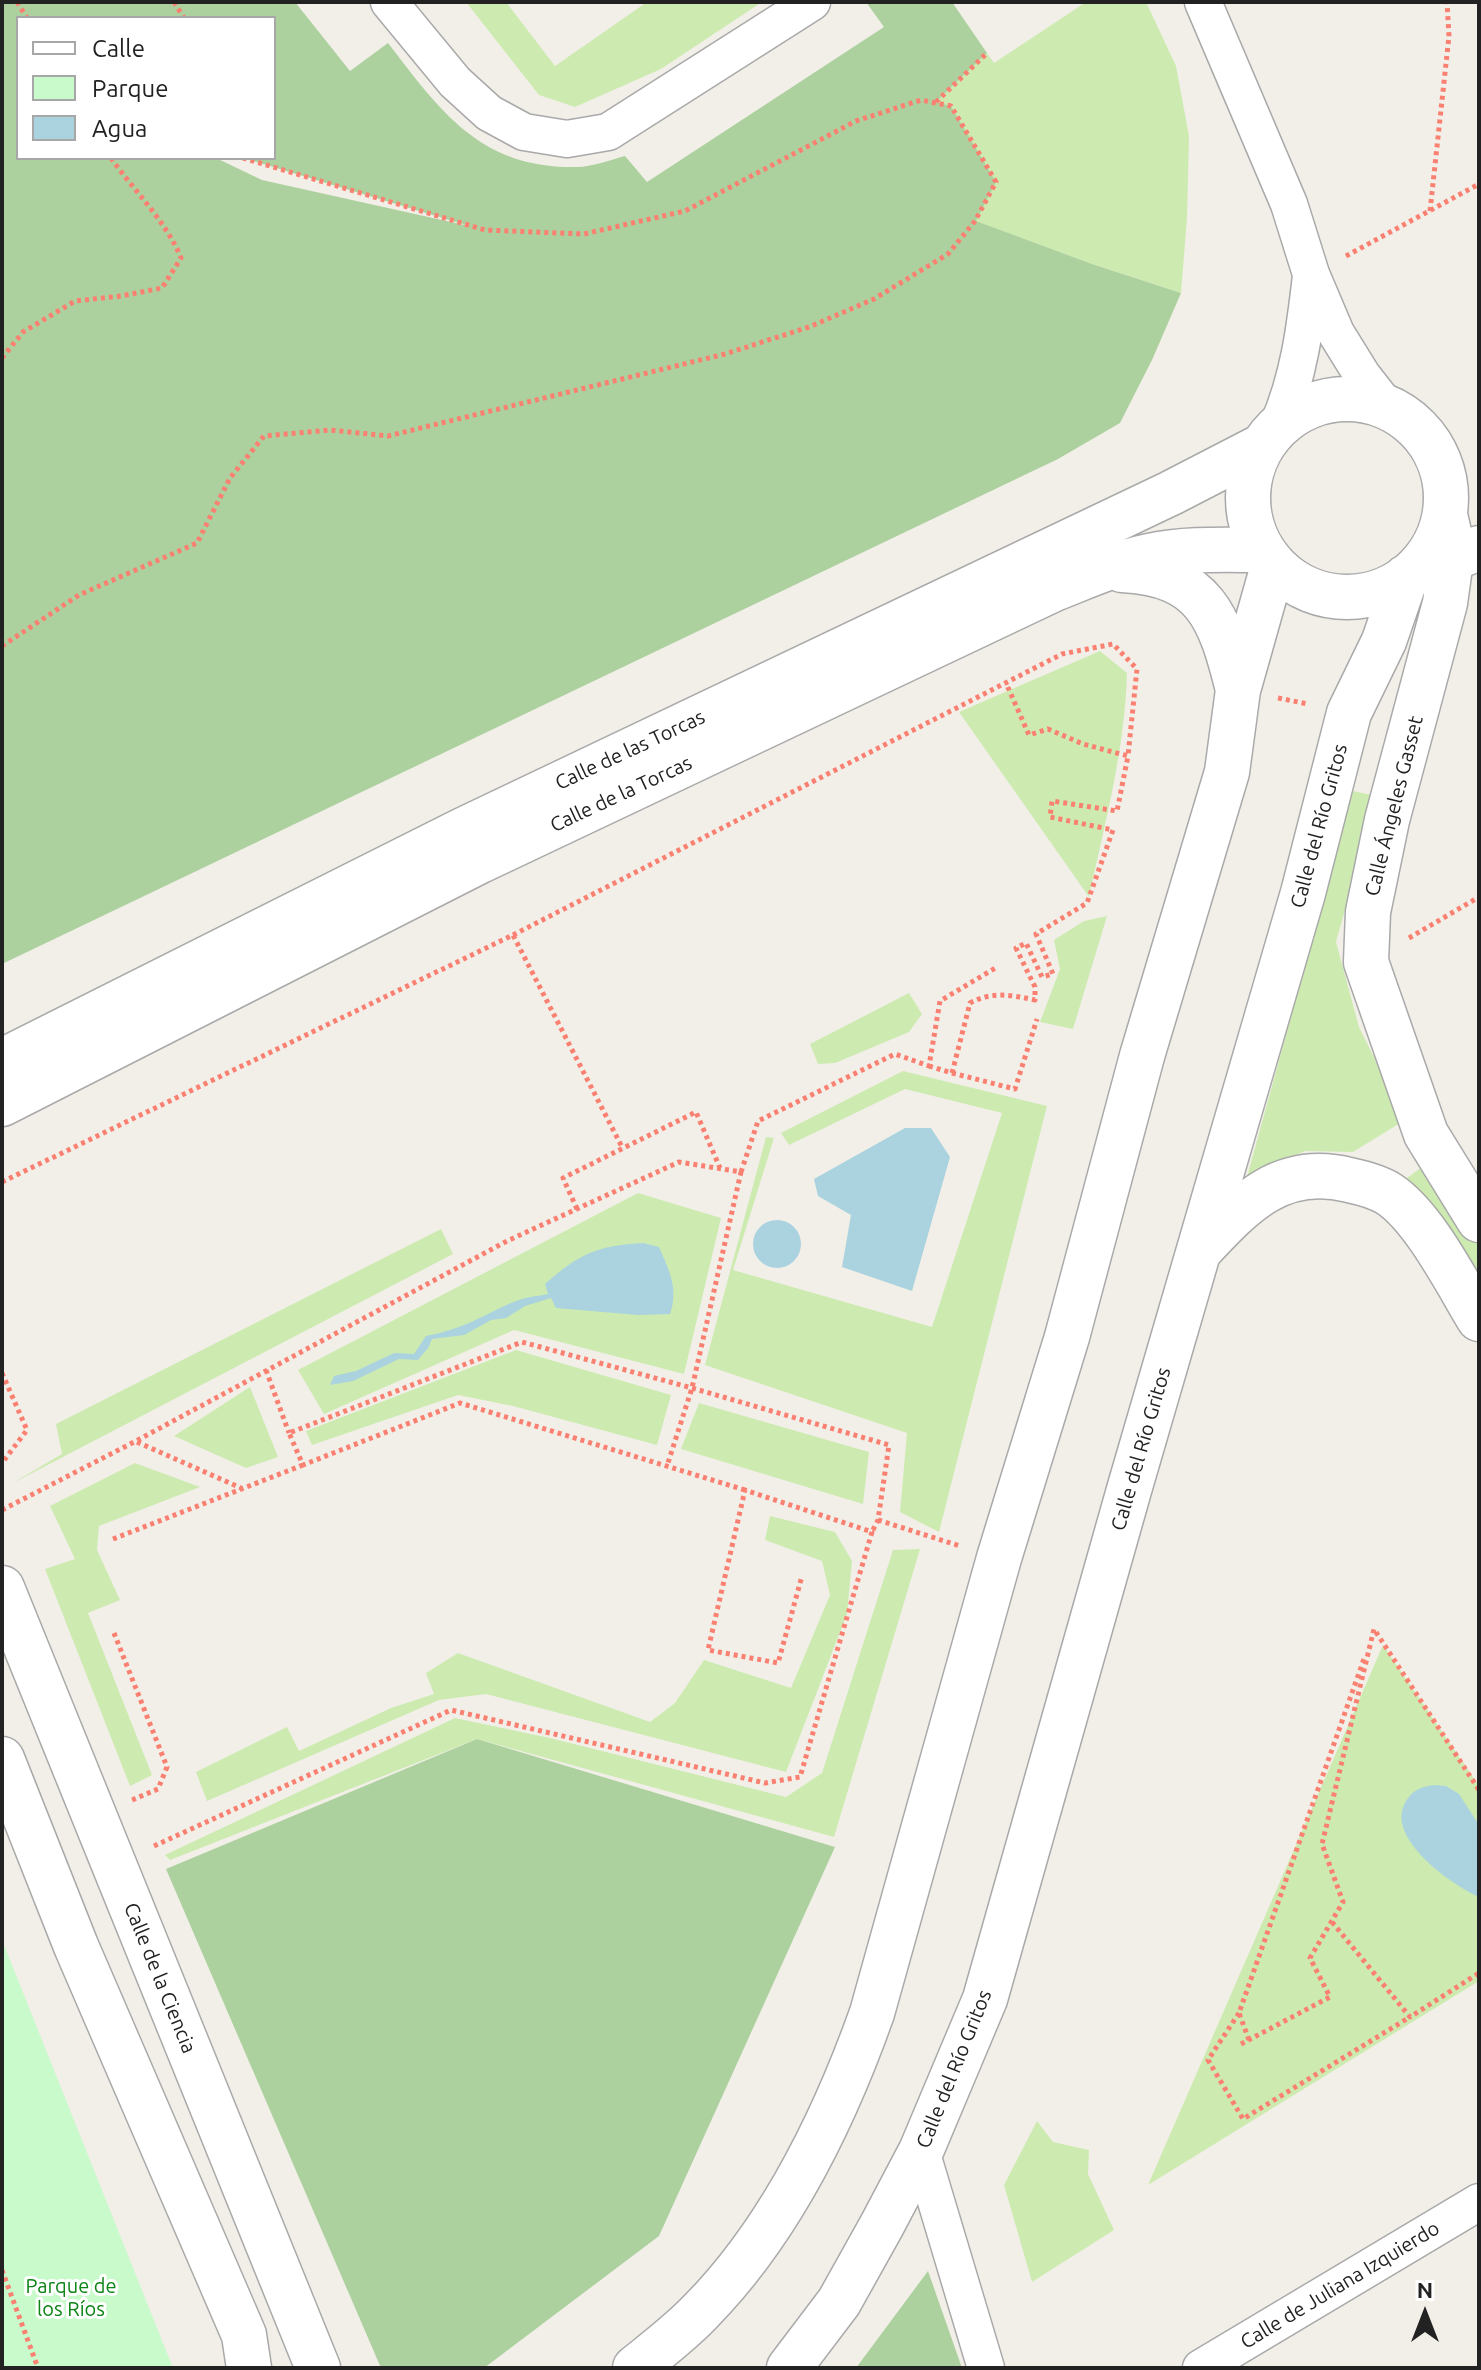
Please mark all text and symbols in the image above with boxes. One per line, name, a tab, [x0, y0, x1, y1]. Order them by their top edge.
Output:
legend	[16, 16, 276, 160]
text: Calle	[92, 35, 145, 62]
text: Parque	[92, 75, 169, 102]
text: Agua	[92, 115, 147, 142]
street label: Calle de las Torcas	[551, 705, 709, 795]
street label: Calle Ángeles Gasset	[1360, 713, 1428, 899]
street label: Calle del Río Gritos	[1286, 741, 1352, 911]
street label: Calle de la Torcas	[546, 751, 696, 837]
street label: Calle del Río Gritos	[1106, 1365, 1176, 1533]
street label: Calle de la Ciencia	[119, 1899, 201, 2057]
street label: Calle del Río Gritos	[911, 1986, 997, 2152]
street label: Calle de Juliana Izquierdo	[1236, 2216, 1444, 2354]
park label: Parque de los Ríos	[25, 2274, 117, 2321]
north arrow	[1385, 2274, 1465, 2354]
text: N	[1417, 2277, 1433, 2302]

